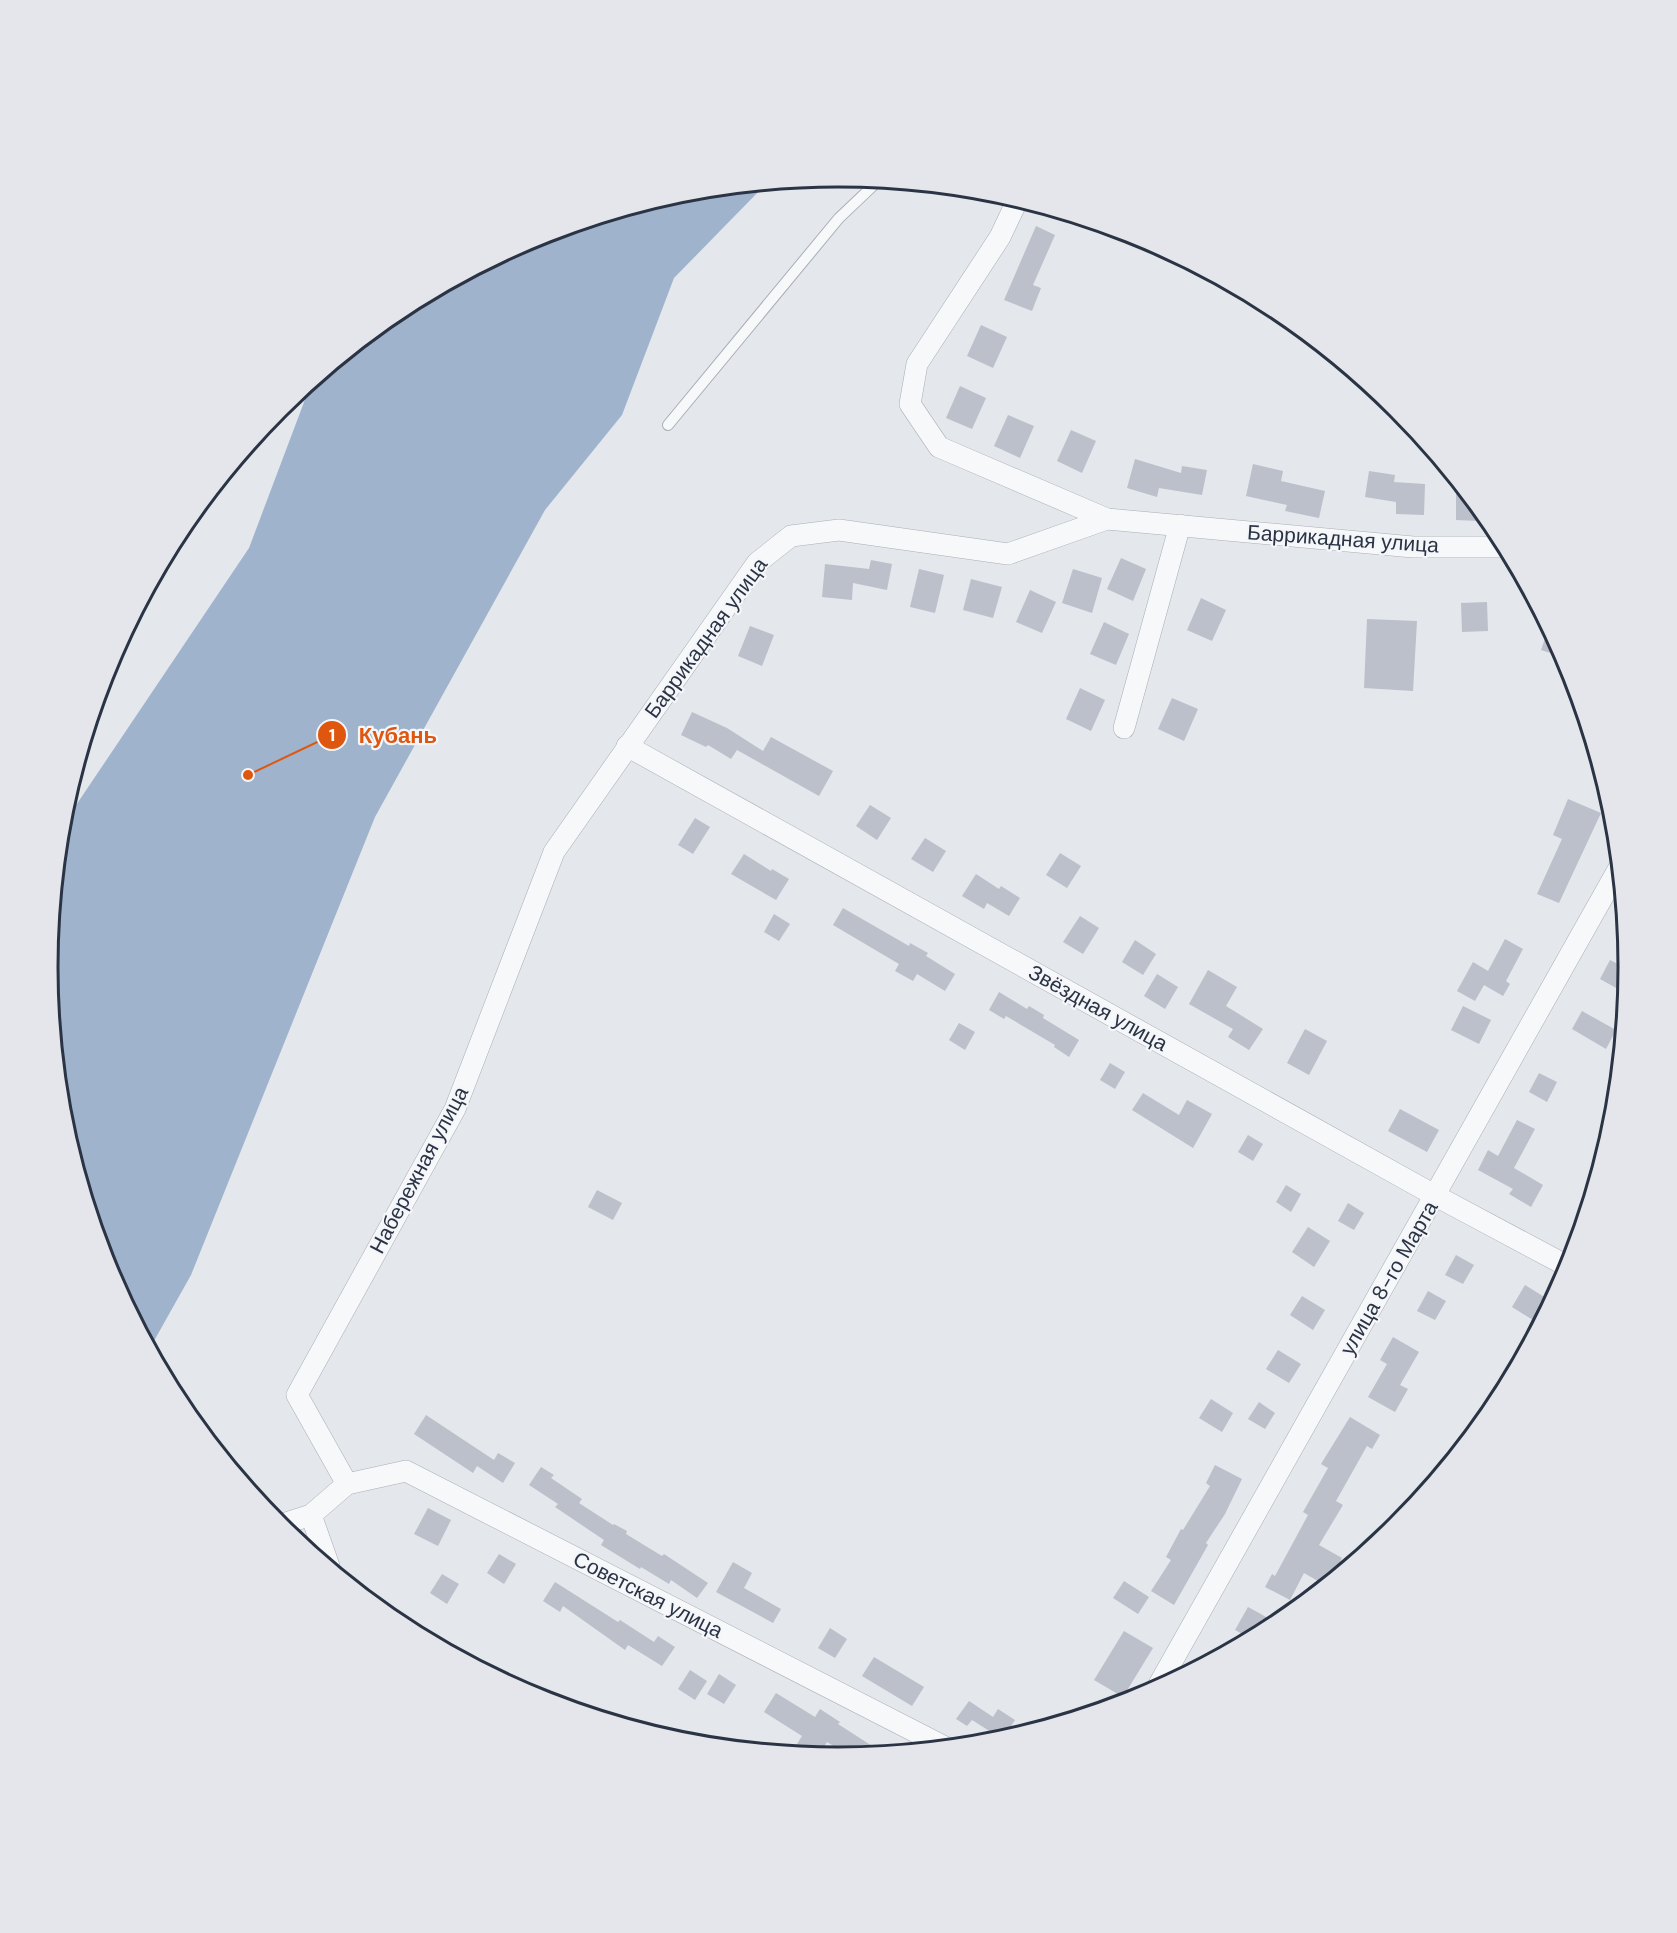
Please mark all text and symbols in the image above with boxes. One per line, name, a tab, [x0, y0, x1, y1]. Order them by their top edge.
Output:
street label: Баррикадная улица	[1246, 518, 1440, 560]
street label: Баррикадная улица	[638, 552, 774, 724]
callout: Кубань	[317, 715, 449, 755]
text: Кубань	[359, 721, 437, 750]
text: 1	[329, 723, 335, 747]
street label: Звёздная улица	[1023, 958, 1173, 1058]
street label: Набережная улица	[363, 1081, 475, 1258]
street label: улица 8-го Марта	[1333, 1196, 1445, 1360]
street label: Советская улица	[568, 1545, 728, 1645]

